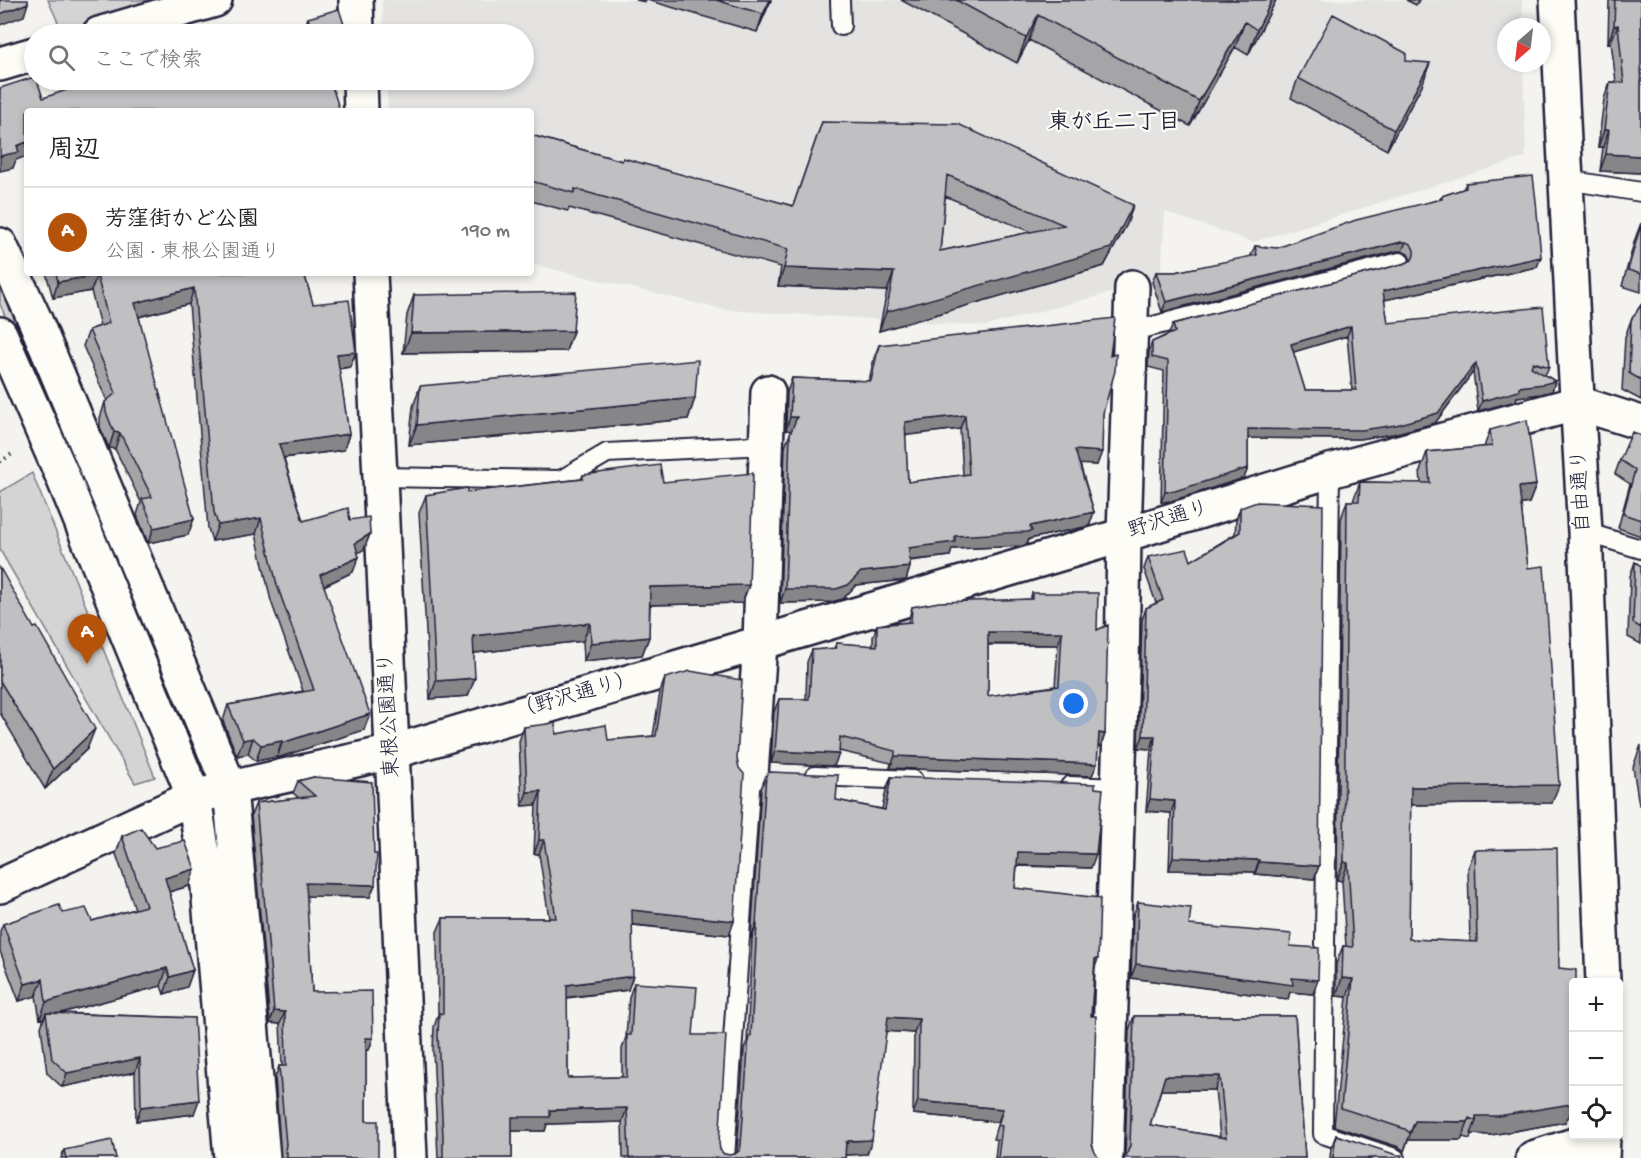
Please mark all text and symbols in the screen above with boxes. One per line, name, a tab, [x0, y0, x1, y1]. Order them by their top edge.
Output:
north arrow	[1497, 18, 1551, 72]
search box	[24, 24, 534, 90]
icon: search	[45, 41, 78, 74]
text: ここで検索	[93, 49, 203, 75]
district label: 東が丘二丁目	[1048, 109, 1180, 137]
text: 周辺	[48, 137, 100, 168]
text: 芳窪街かど公園	[105, 208, 259, 234]
text: A	[62, 221, 73, 244]
text: 190 m	[462, 221, 510, 244]
text: 公園 · 東根公園通り	[105, 242, 281, 265]
street label: 自由通り	[1566, 448, 1598, 534]
street label: 野沢通り	[1125, 496, 1213, 545]
pin: A	[68, 614, 106, 664]
street label: 東根公園通り	[373, 651, 407, 779]
street label: （野沢通り）	[512, 667, 640, 726]
your location	[1059, 689, 1088, 718]
map controls	[1569, 978, 1623, 1140]
button: +	[1569, 978, 1623, 1032]
button: −	[1569, 1032, 1623, 1086]
button: locate	[1569, 1086, 1623, 1140]

